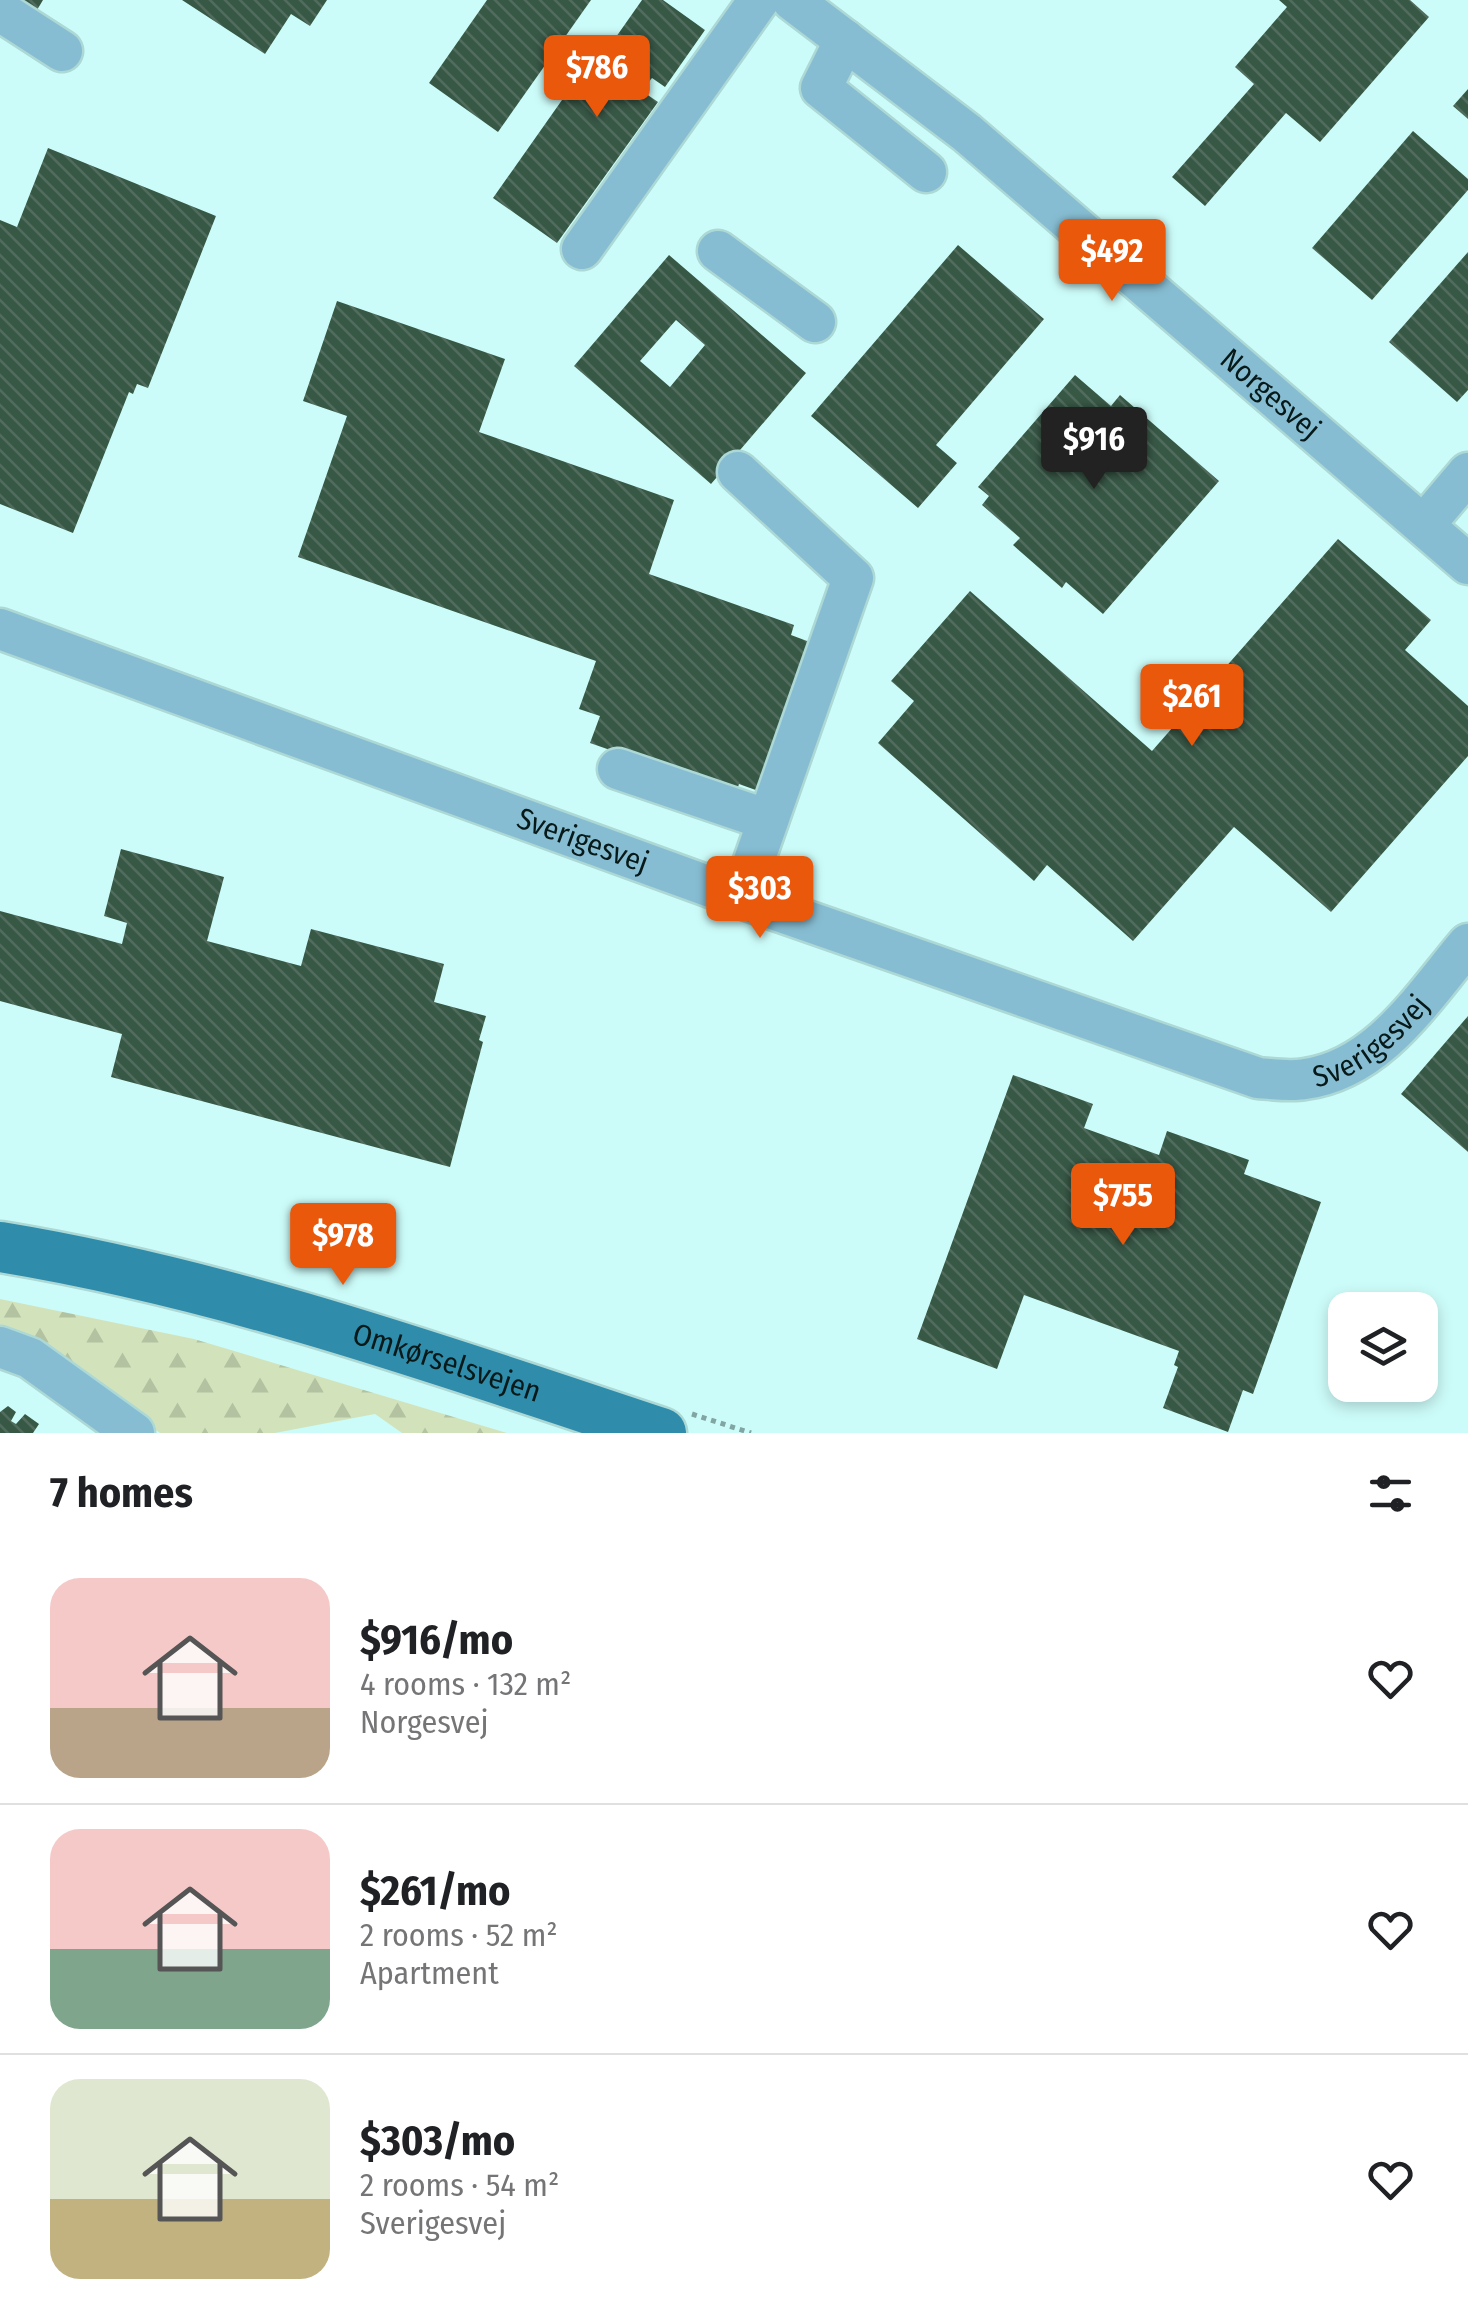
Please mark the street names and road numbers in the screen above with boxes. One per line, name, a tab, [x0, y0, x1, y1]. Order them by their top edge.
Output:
street label: Norgesvej	[1213, 341, 1328, 447]
street label: Sverigesvej	[512, 800, 653, 881]
street label: Sverigesvej	[1309, 988, 1437, 1095]
street label: Omkørselsvejen	[348, 1316, 546, 1410]

